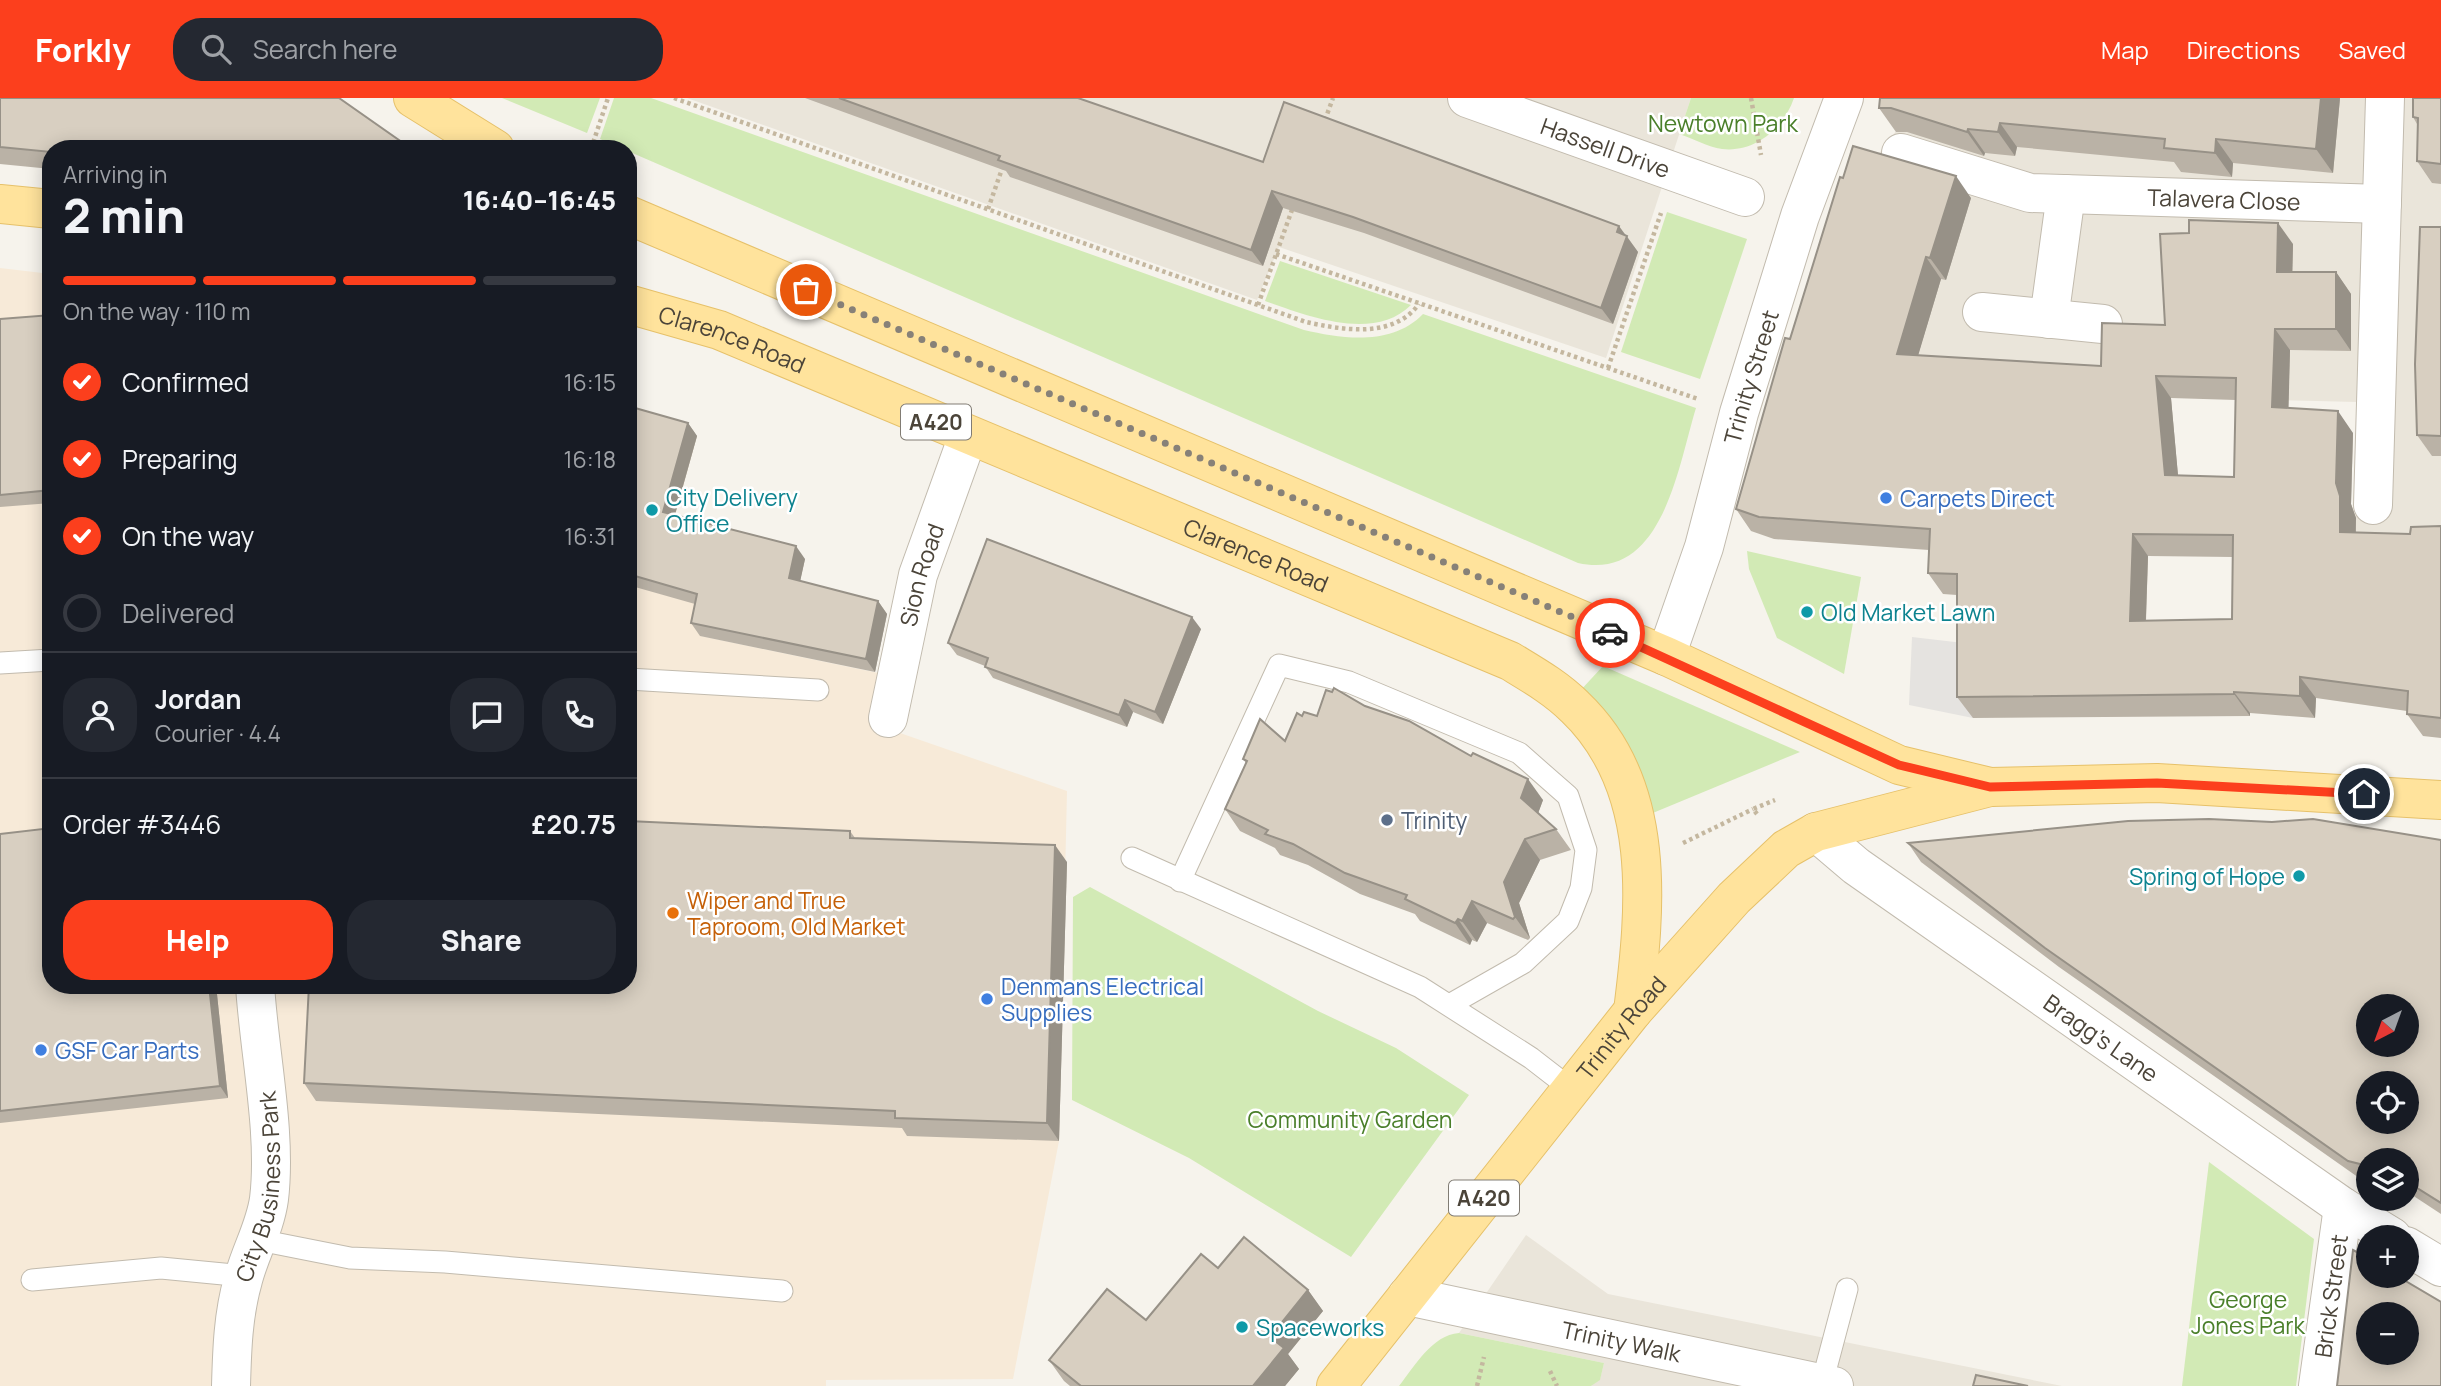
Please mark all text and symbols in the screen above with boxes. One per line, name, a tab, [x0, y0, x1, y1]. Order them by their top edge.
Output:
search box	[173, 18, 663, 81]
text: Forkly	[35, 27, 131, 72]
icon: search	[197, 30, 235, 68]
text: Search here	[253, 31, 397, 67]
text: Map	[2101, 33, 2149, 66]
text: Directions	[2187, 33, 2300, 66]
text: Saved	[2338, 33, 2406, 66]
park label: Newtown Park	[1648, 107, 1799, 139]
street label: Hassell Drive	[1536, 110, 1675, 185]
text: Arriving in	[63, 158, 168, 190]
street label: Talavera Close	[2147, 181, 2301, 217]
text: 16:40–16:45	[463, 182, 616, 218]
text: 2 min	[63, 184, 185, 247]
pin	[776, 260, 836, 320]
icon: bag	[787, 271, 825, 309]
text: On the way · 110 m	[63, 295, 250, 327]
street label: Clarence Road	[655, 298, 811, 380]
street label: Trinity Street	[1716, 306, 1786, 447]
icon: check	[63, 363, 101, 401]
text: Confirmed	[122, 364, 249, 400]
text: 16:15	[564, 366, 616, 398]
road number: A420	[901, 404, 971, 440]
icon: check	[63, 440, 101, 478]
text: Preparing	[122, 441, 238, 477]
text: 16:18	[564, 443, 616, 475]
place label: City Delivery Office	[666, 481, 798, 539]
place label: Carpets Direct	[1900, 482, 2055, 514]
marker: Carpets Direct	[1878, 490, 1894, 506]
marker: City Delivery Office	[644, 502, 660, 518]
street label: Clarence Road	[1179, 510, 1334, 599]
icon: check	[63, 517, 101, 555]
text: On the way	[122, 518, 254, 554]
street label: Sion Road	[892, 519, 951, 629]
text: 16:31	[564, 520, 616, 552]
text: Delivered	[122, 595, 234, 631]
place label: Old Market Lawn	[1821, 596, 1995, 628]
courier	[1575, 598, 1645, 668]
marker: Old Market Lawn	[1799, 604, 1815, 620]
icon: car	[1591, 614, 1629, 652]
button: person	[63, 678, 137, 752]
button: chat	[450, 678, 524, 752]
button: phone	[542, 678, 616, 752]
text: Jordan	[155, 681, 241, 717]
text: Courier · 4.4	[155, 717, 281, 749]
pin	[2334, 764, 2394, 824]
icon: home	[2345, 775, 2383, 813]
place label: Trinity	[1401, 804, 1467, 836]
text: Order #3446	[63, 806, 221, 842]
text: £20.75	[532, 806, 616, 842]
marker: Trinity	[1379, 812, 1395, 828]
place label: Spring of Hope	[2129, 860, 2285, 892]
marker: Spring of Hope	[2291, 868, 2307, 884]
place label: Wiper and True Taproom, Old Market	[687, 884, 905, 942]
button: Help	[63, 900, 333, 980]
button: Share	[347, 900, 616, 980]
marker: Wiper and True Taproom, Old Market	[665, 905, 681, 921]
street label: Trinity Road	[1569, 969, 1673, 1086]
place label: Denmans Electrical Supplies	[1001, 970, 1204, 1028]
street label: Bragg's Lane	[2037, 986, 2165, 1089]
marker: Denmans Electrical Supplies	[979, 991, 995, 1007]
north arrow	[2356, 994, 2418, 1057]
map controls	[2356, 994, 2419, 1365]
place label: GSF Car Parts	[55, 1034, 199, 1066]
marker: GSF Car Parts	[33, 1042, 49, 1058]
button: locate	[2356, 1071, 2419, 1134]
street label: City Business Park	[227, 1089, 287, 1286]
park label: Community Garden	[1248, 1103, 1452, 1135]
button: layers	[2356, 1148, 2419, 1211]
road number: A420	[1449, 1180, 1519, 1216]
button: +	[2356, 1225, 2419, 1288]
street label: Brick Street	[2306, 1232, 2355, 1360]
park label: George Jones Park	[2191, 1283, 2305, 1341]
button: −	[2356, 1302, 2419, 1365]
place label: Spaceworks	[1256, 1311, 1384, 1343]
street label: Trinity Walk	[1559, 1313, 1684, 1369]
marker: Spaceworks	[1234, 1319, 1250, 1335]

